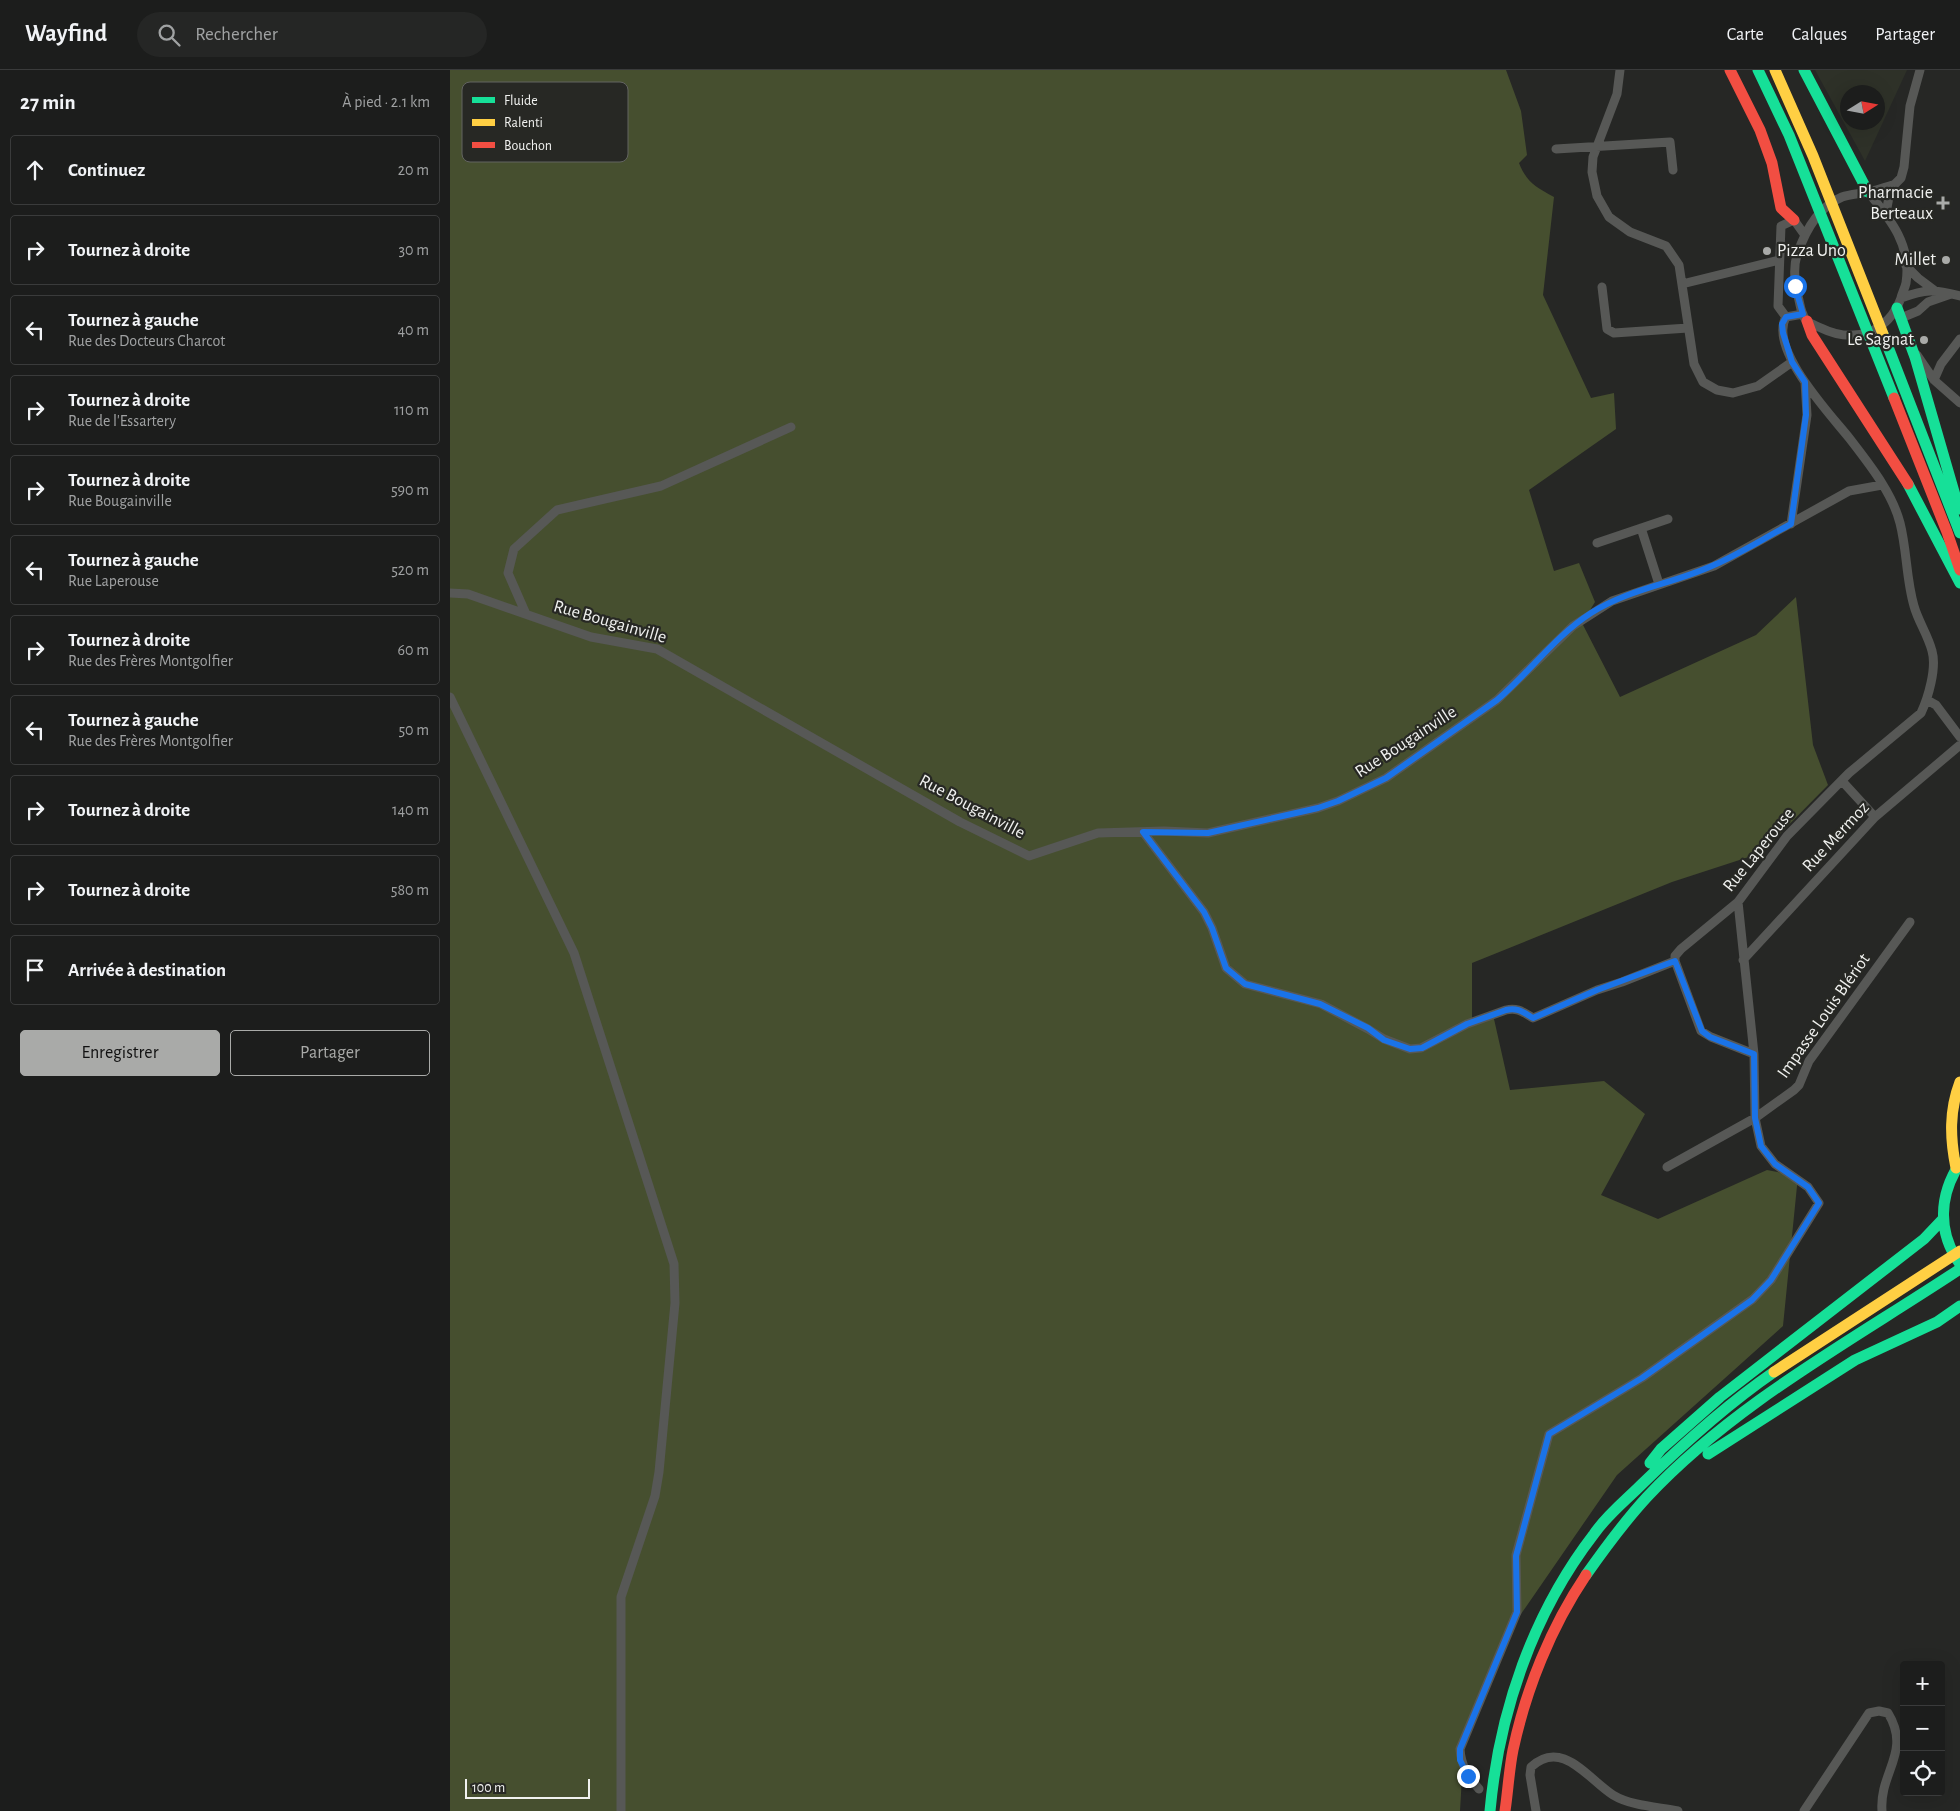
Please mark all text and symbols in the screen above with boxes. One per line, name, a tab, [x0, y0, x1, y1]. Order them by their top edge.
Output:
search box	[137, 12, 487, 57]
icon: search	[155, 21, 183, 49]
text: Wayfind	[25, 22, 107, 46]
text: Rechercher	[195, 25, 278, 44]
text: Carte	[1727, 26, 1764, 44]
text: Calques	[1792, 26, 1847, 44]
text: Partager	[1875, 26, 1935, 44]
legend	[462, 82, 628, 162]
north arrow	[1840, 85, 1885, 130]
text: 27 min	[20, 92, 76, 113]
text: À pied · 2.1 km	[342, 94, 430, 110]
text: Fluide	[504, 94, 538, 108]
text: Ralenti	[504, 116, 543, 130]
text: Bouchon	[504, 139, 552, 153]
icon: ahead	[21, 156, 49, 184]
text: Continuez	[68, 161, 145, 180]
text: 20 m	[398, 162, 429, 178]
place label: Pharmacie Berteaux	[1858, 184, 1933, 223]
marker: Pharmacie Berteaux	[1937, 197, 1949, 209]
icon: right	[21, 236, 49, 264]
text: Tournez à droite	[68, 241, 190, 260]
text: 30 m	[399, 242, 429, 258]
place label: Pizza Uno	[1777, 242, 1846, 260]
marker: Pizza Uno	[1761, 245, 1773, 257]
place label: Millet	[1895, 251, 1936, 269]
marker: Millet	[1940, 254, 1952, 266]
route start	[1784, 275, 1807, 298]
text: Tournez à gauche	[68, 311, 199, 330]
icon: left	[21, 316, 49, 344]
text: 40 m	[397, 322, 429, 338]
place label: Le Sagnat	[1847, 331, 1914, 349]
text: Rue des Docteurs Charcot	[68, 333, 225, 349]
marker: Le Sagnat	[1918, 334, 1930, 346]
text: Tournez à droite	[68, 391, 190, 410]
icon: right	[21, 396, 49, 424]
text: 110 m	[394, 402, 429, 418]
text: Rue de l'Essartery	[68, 413, 176, 429]
text: Tournez à droite	[68, 471, 190, 490]
icon: right	[21, 476, 49, 504]
text: 590 m	[391, 482, 429, 498]
text: Rue Bougainville	[68, 493, 172, 509]
text: Tournez à gauche	[68, 551, 199, 570]
icon: left	[21, 556, 49, 584]
text: 520 m	[391, 562, 429, 578]
text: Rue Laperouse	[68, 573, 159, 589]
street label: Rue Bougainville	[551, 597, 669, 647]
text: Tournez à droite	[68, 631, 190, 650]
icon: right	[21, 636, 49, 664]
text: 60 m	[398, 642, 429, 658]
text: Rue des Frères Montgolfier	[68, 653, 233, 669]
street label: Rue Bougainville	[1352, 703, 1460, 781]
text: Tournez à gauche	[68, 711, 199, 730]
icon: left	[21, 716, 49, 744]
text: 50 m	[398, 722, 429, 738]
text: Rue des Frères Montgolfier	[68, 733, 233, 749]
street label: Rue Bougainville	[916, 772, 1028, 842]
icon: right	[21, 796, 49, 824]
street label: Rue Mermoz	[1799, 799, 1873, 875]
text: Tournez à droite	[68, 801, 190, 820]
text: 140 m	[392, 802, 429, 818]
street label: Rue Laperouse	[1720, 805, 1798, 895]
icon: right	[21, 876, 49, 904]
text: Tournez à droite	[68, 881, 190, 900]
text: 580 m	[391, 882, 429, 898]
street label: Impasse Louis Blériot	[1774, 950, 1874, 1082]
icon: arrive	[21, 956, 49, 984]
text: Arrivée à destination	[68, 961, 226, 980]
button: Enregistrer	[20, 1030, 220, 1076]
button: Partager	[230, 1030, 430, 1076]
map controls	[1900, 1661, 1945, 1796]
button: +	[1900, 1661, 1945, 1706]
button: −	[1900, 1706, 1945, 1751]
button: locate	[1900, 1751, 1945, 1796]
route end	[1457, 1765, 1480, 1788]
scale bar	[465, 1776, 590, 1799]
text: 100 m	[472, 1781, 505, 1795]

